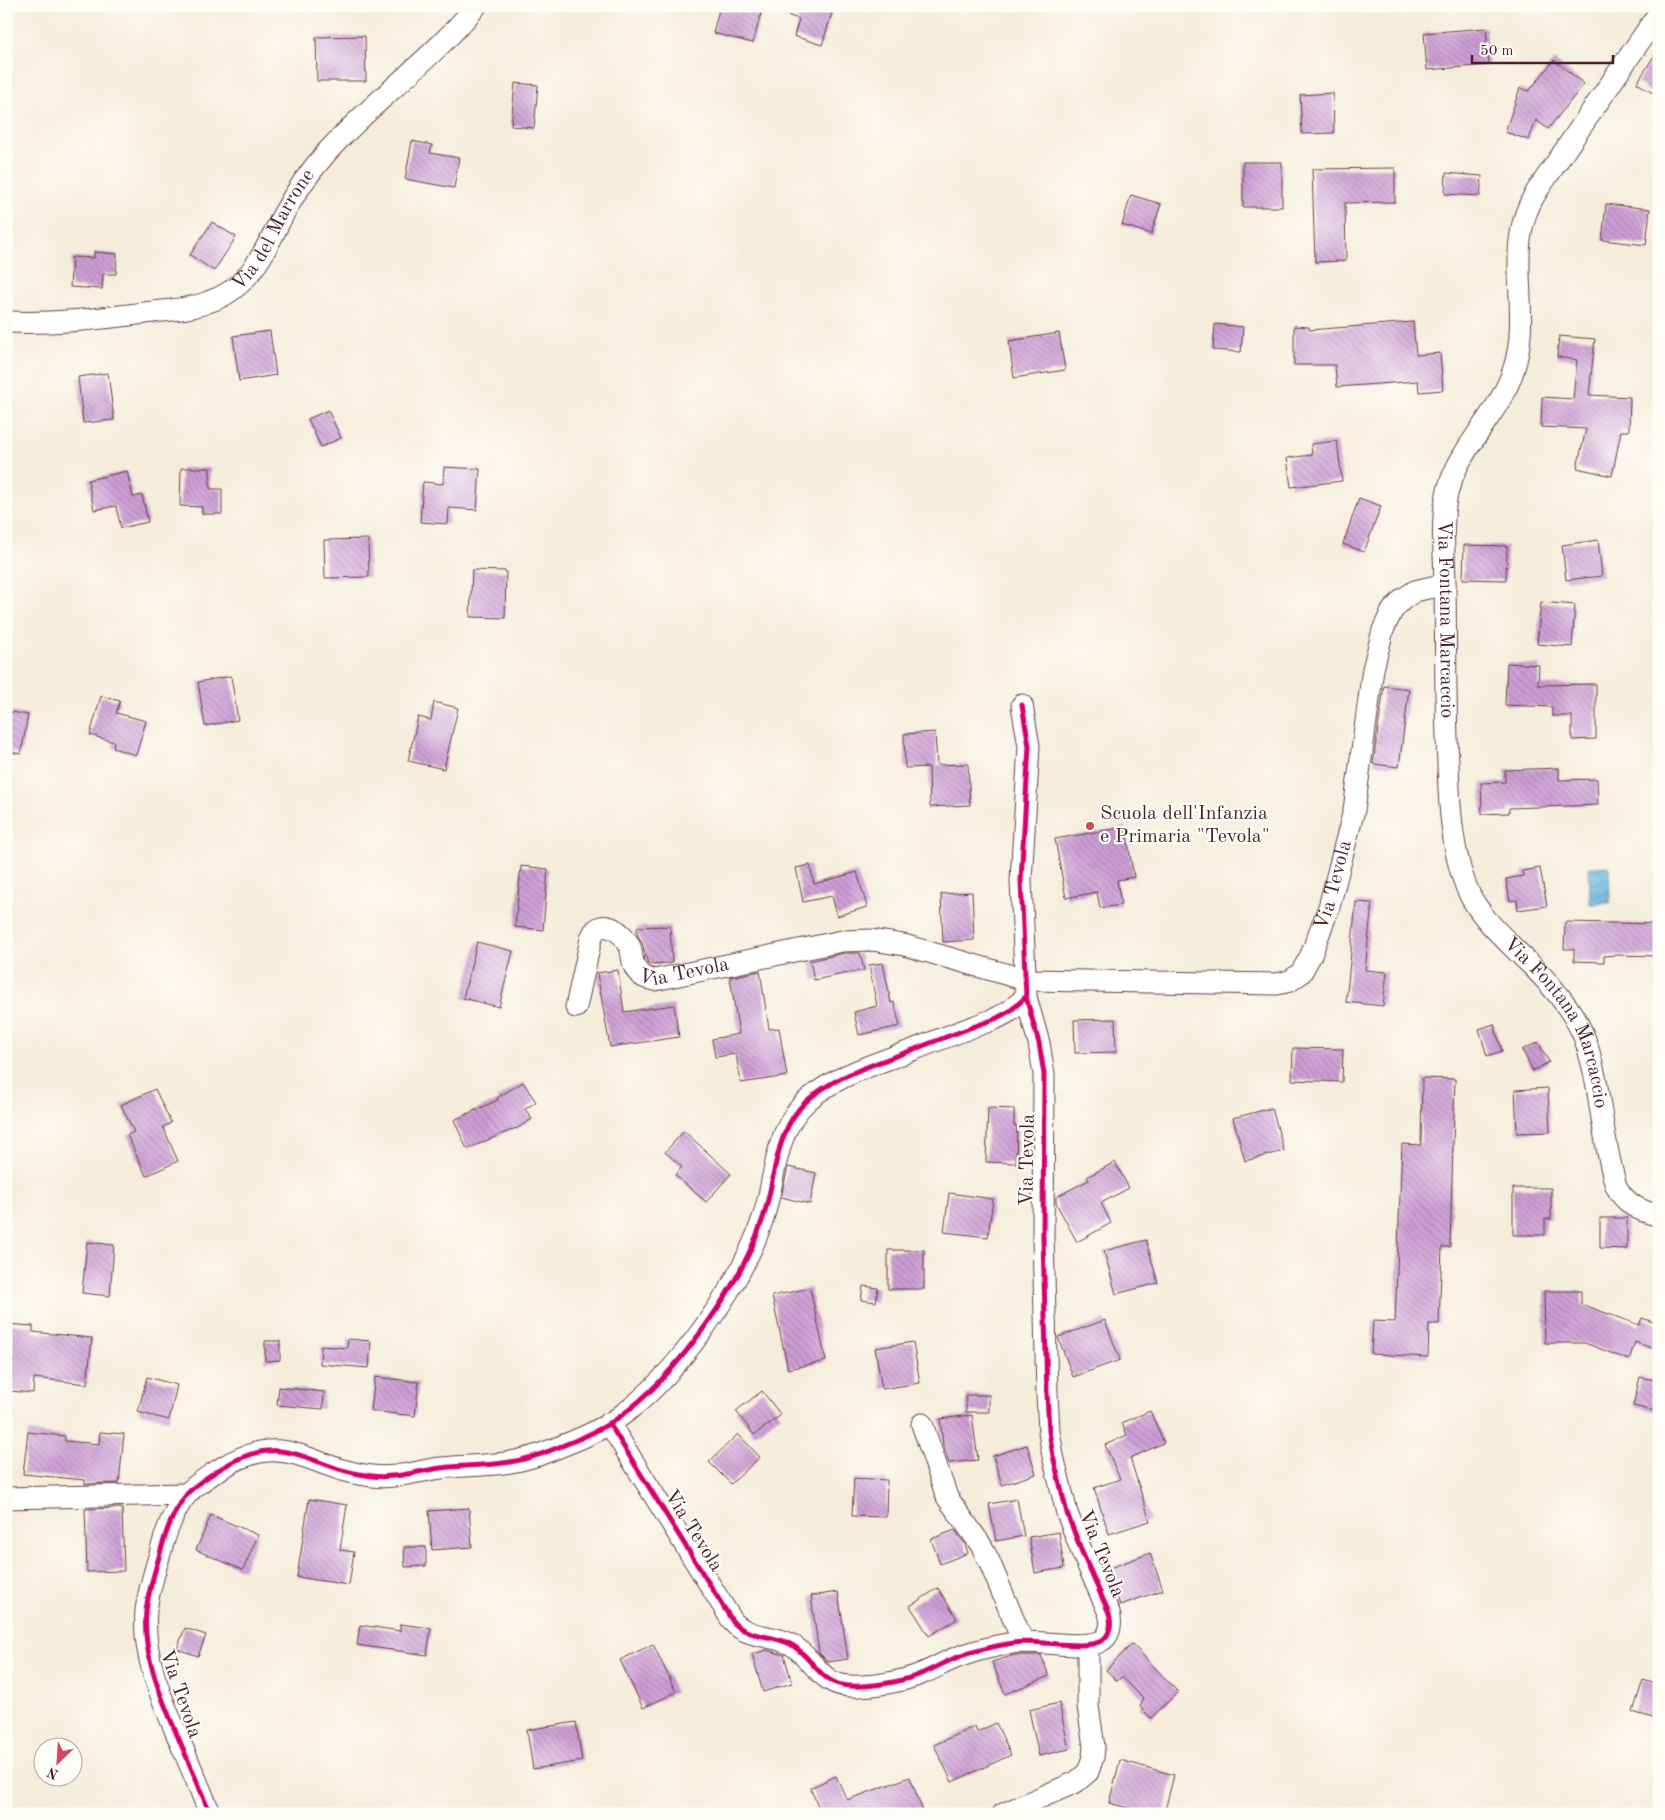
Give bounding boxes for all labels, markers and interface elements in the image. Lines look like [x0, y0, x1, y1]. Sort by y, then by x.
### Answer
scale bar [1472, 32, 1614, 64]
text: 50 m [1480, 44, 1514, 59]
street label: Via del Marrone [228, 166, 319, 295]
street label: Via Fontana Marcaccio [1433, 520, 1456, 719]
place label: Scuola dell'Infanzia e Primaria "Tevola" [1100, 804, 1270, 847]
marker: Scuola dell'Infanzia e Primaria "Tevola" [1084, 820, 1096, 832]
street label: Via Tevola [1311, 838, 1356, 933]
street label: Via Fontana Marcaccio [1499, 934, 1610, 1110]
street label: Via Tevola [635, 955, 731, 990]
street label: Via Tevola [1017, 1114, 1039, 1206]
street label: Via Tevola [660, 1487, 726, 1576]
street label: Via Tevola [1074, 1507, 1128, 1601]
street label: Via Tevola [156, 1647, 205, 1741]
north arrow [32, 1738, 82, 1788]
text: N [45, 1764, 61, 1781]

